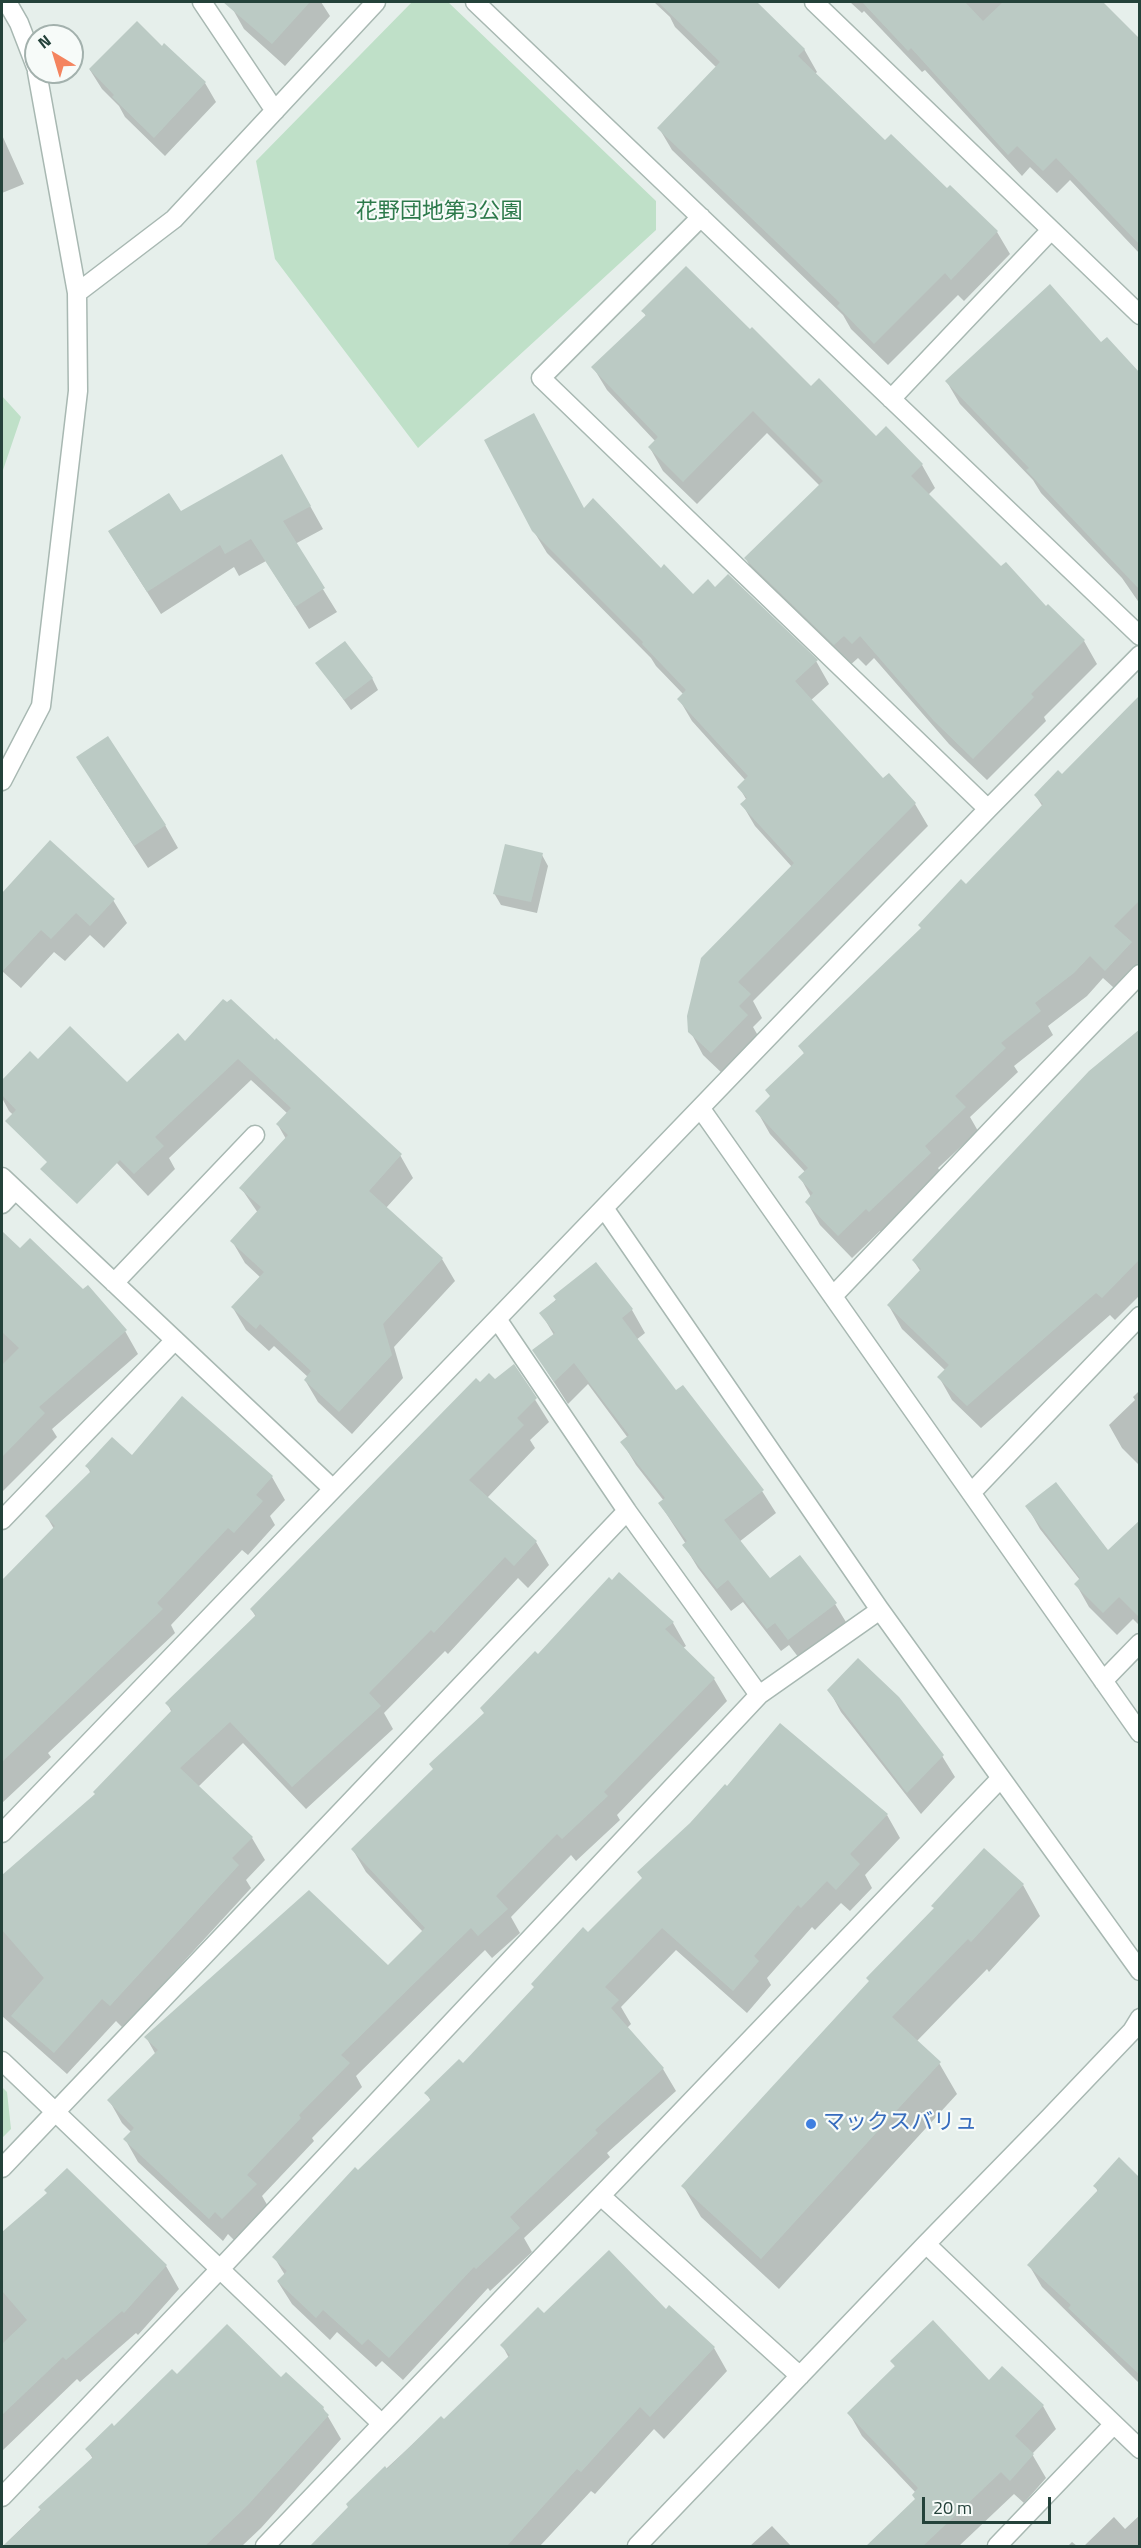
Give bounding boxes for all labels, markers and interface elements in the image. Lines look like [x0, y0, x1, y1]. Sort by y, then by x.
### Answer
north arrow [24, 24, 84, 84]
text: N [32, 29, 56, 54]
park label: 花野団地第3公園 [356, 200, 522, 226]
place label: マックスバリュ [823, 2111, 977, 2137]
marker: マックスバリュ [804, 2117, 818, 2131]
scale bar [925, 2485, 1054, 2523]
text: 20 m [933, 2494, 972, 2521]

